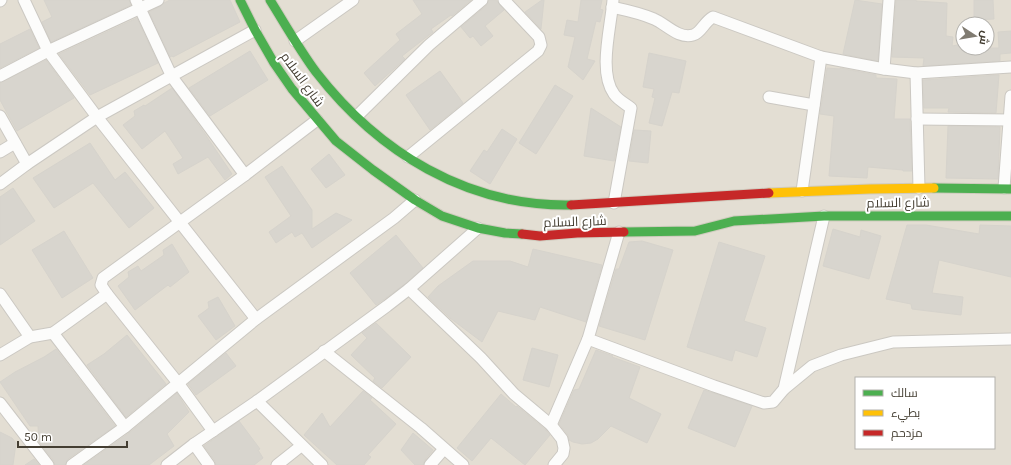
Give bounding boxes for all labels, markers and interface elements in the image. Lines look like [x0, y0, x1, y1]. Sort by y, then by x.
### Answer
north arrow [955, 16, 995, 56]
text: ش [976, 30, 992, 46]
street label: شارع السلام [276, 49, 327, 111]
street label: شارع السلام [866, 194, 930, 213]
street label: شارع السلام [543, 213, 607, 232]
legend [855, 377, 995, 449]
text: سالك [891, 386, 918, 400]
text: بطيء [891, 406, 920, 423]
scale bar [18, 423, 127, 449]
text: مزدحم [891, 426, 923, 441]
text: 50 m [24, 430, 52, 444]

